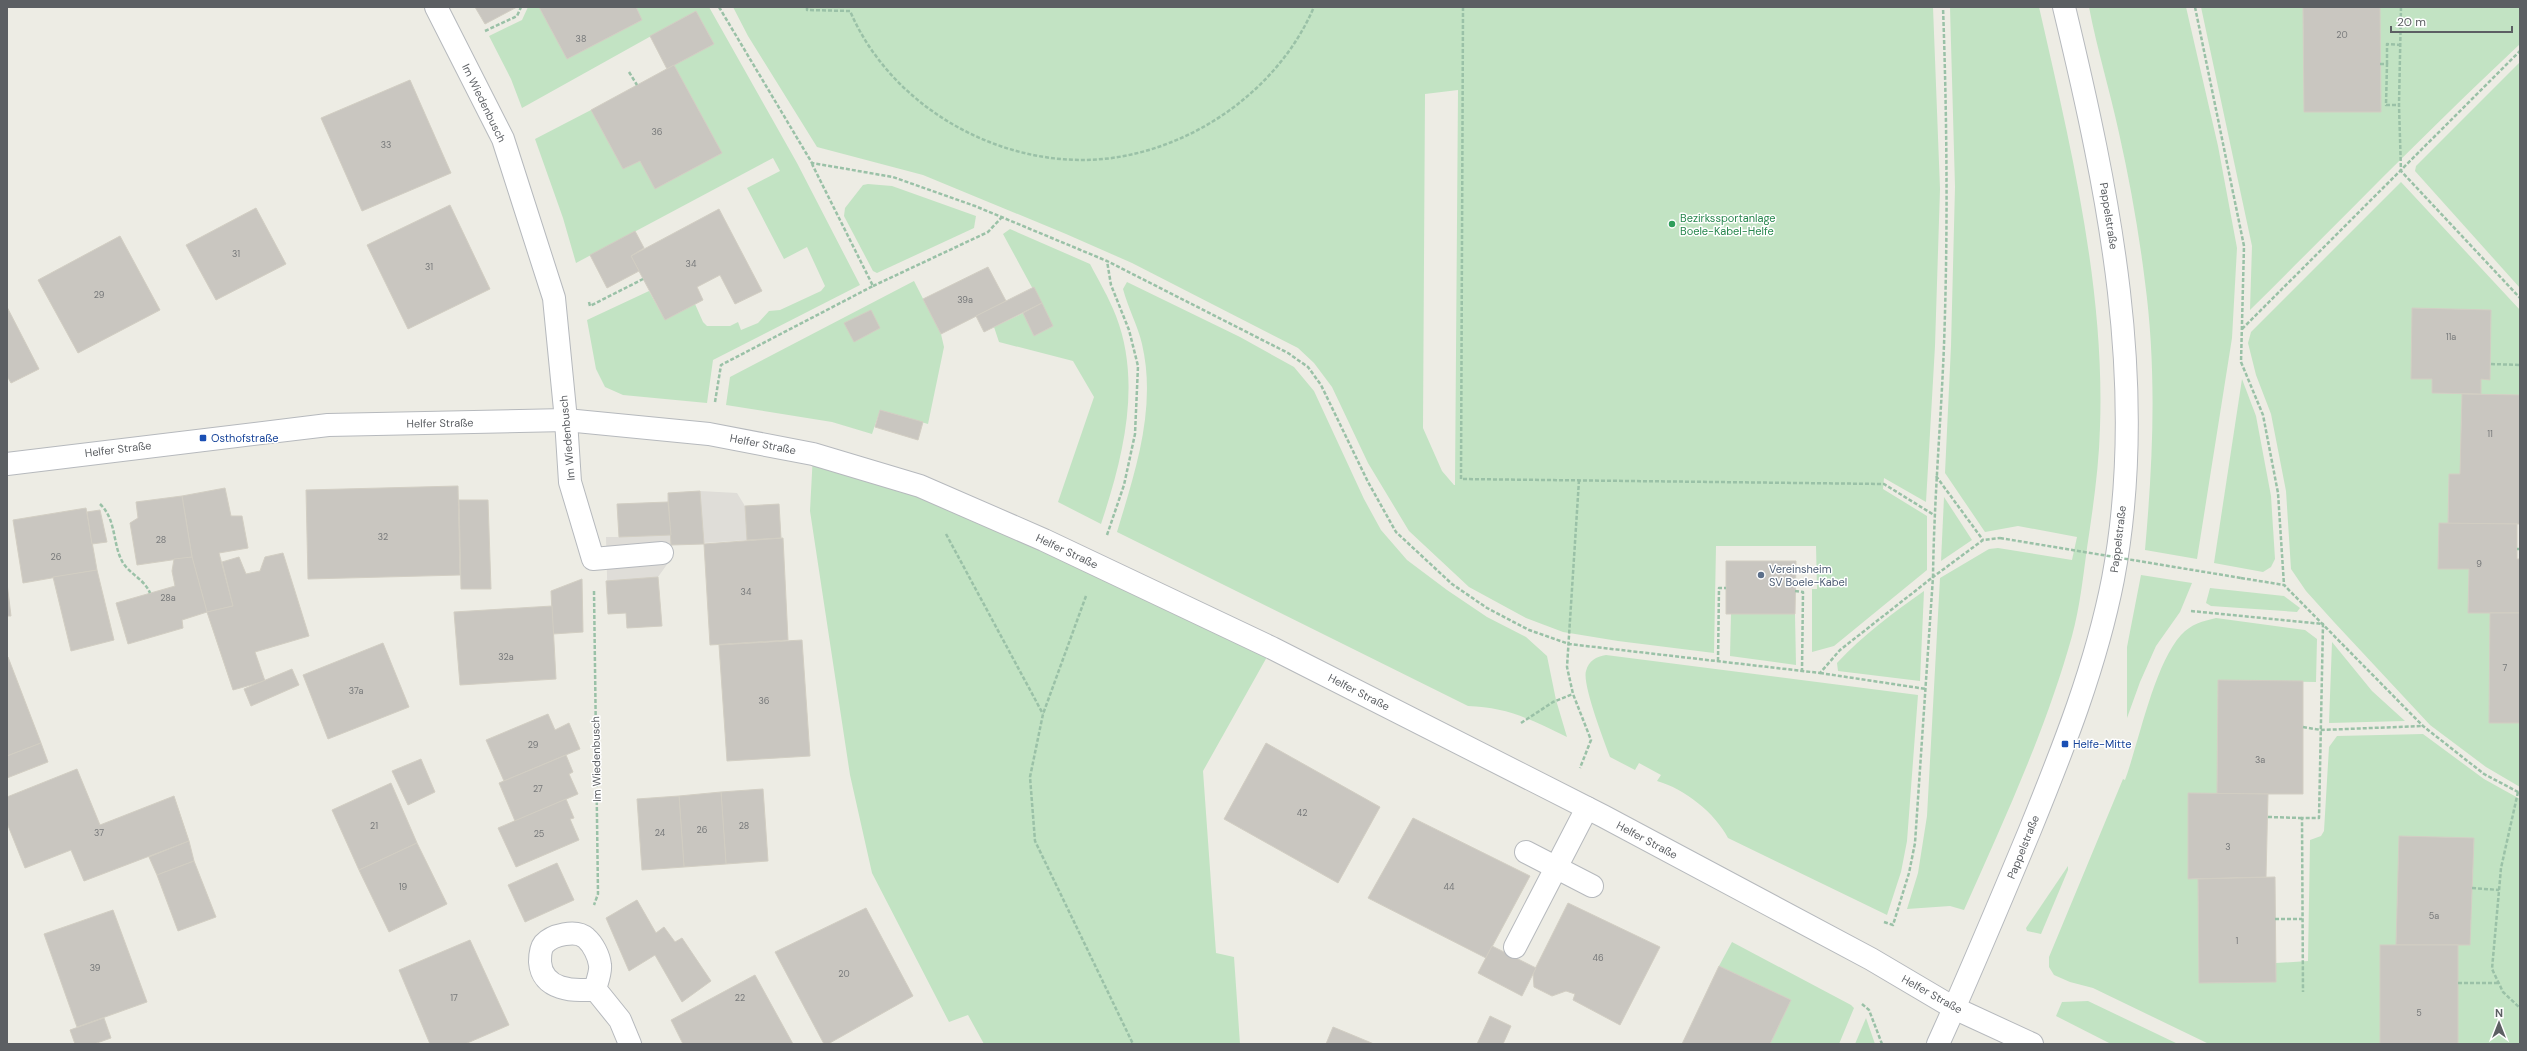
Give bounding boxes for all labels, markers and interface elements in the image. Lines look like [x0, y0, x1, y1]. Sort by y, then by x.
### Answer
scale bar [2391, 8, 2512, 34]
text: 20 m [2397, 14, 2426, 30]
house number: 20 [2336, 29, 2348, 41]
house number: 38 [576, 33, 586, 45]
street label: Im Wiedenbusch [459, 61, 509, 145]
house number: 36 [652, 126, 663, 138]
house number: 33 [381, 139, 391, 151]
street label: Pappelstraße [2097, 182, 2121, 250]
place label: Bezirkssportanlage Boele-Kabel-Helfe [1680, 211, 1776, 238]
marker: Bezirkssportanlage Boele-Kabel-Helfe [1667, 219, 1677, 229]
house number: 31 [232, 248, 240, 260]
house number: 34 [686, 258, 697, 270]
house number: 31 [425, 261, 433, 273]
house number: 29 [94, 289, 105, 301]
house number: 39a [957, 294, 973, 306]
house number: 11a [2446, 331, 2456, 343]
street label: Im Wiedenbusch [556, 395, 578, 481]
street label: Helfer Straße [406, 415, 474, 431]
house number: 11 [2487, 428, 2493, 440]
place label: Osthofstraße [211, 431, 279, 445]
street label: Helfer Straße [729, 431, 797, 457]
marker: Osthofstraße [198, 433, 208, 443]
street label: Helfer Straße [84, 438, 152, 460]
street label: Pappelstraße [2107, 505, 2129, 573]
street label: Helfer Straße [1034, 530, 1100, 572]
house number: 32 [378, 531, 388, 543]
house number: 28 [156, 534, 166, 546]
house number: 26 [51, 551, 62, 563]
house number: 9 [2476, 558, 2482, 570]
place label: Vereinsheim SV Boele-Kabel [1769, 562, 1847, 589]
marker: Vereinsheim SV Boele-Kabel [1756, 570, 1766, 580]
house number: 34 [741, 586, 752, 598]
house number: 28a [160, 592, 176, 604]
house number: 32a [498, 651, 514, 663]
house number: 7 [2503, 662, 2508, 674]
street label: Helfer Straße [1326, 671, 1392, 713]
house number: 37a [349, 685, 363, 697]
house number: 36 [759, 695, 770, 707]
street label: Im Wiedenbusch [588, 716, 604, 802]
place label: Helfe-Mitte [2073, 737, 2132, 751]
house number: 29 [528, 739, 539, 751]
marker: Helfe-Mitte [2060, 739, 2070, 749]
house number: 3a [2255, 754, 2265, 766]
house number: 27 [533, 783, 543, 795]
house number: 42 [1297, 807, 1307, 819]
street label: Pappelstraße [2004, 813, 2042, 881]
street label: Helfer Straße [1614, 818, 1680, 862]
house number: 21 [370, 820, 378, 832]
house number: 28 [739, 820, 749, 832]
house number: 26 [697, 824, 708, 836]
house number: 37 [94, 827, 104, 839]
house number: 24 [655, 827, 666, 839]
house number: 25 [534, 828, 544, 840]
house number: 3 [2225, 841, 2231, 853]
house number: 19 [399, 881, 408, 893]
house number: 44 [1444, 881, 1455, 893]
house number: 5a [2429, 910, 2439, 922]
house number: 1 [2236, 935, 2239, 947]
house number: 46 [1592, 952, 1604, 964]
house number: 39 [90, 962, 101, 974]
house number: 20 [838, 968, 850, 980]
street label: Helfer Straße [1899, 972, 1965, 1016]
house number: 17 [450, 992, 458, 1004]
house number: 22 [735, 992, 745, 1004]
north arrow [2479, 1003, 2519, 1043]
text: N [2495, 1006, 2503, 1020]
house number: 5 [2416, 1007, 2422, 1019]

